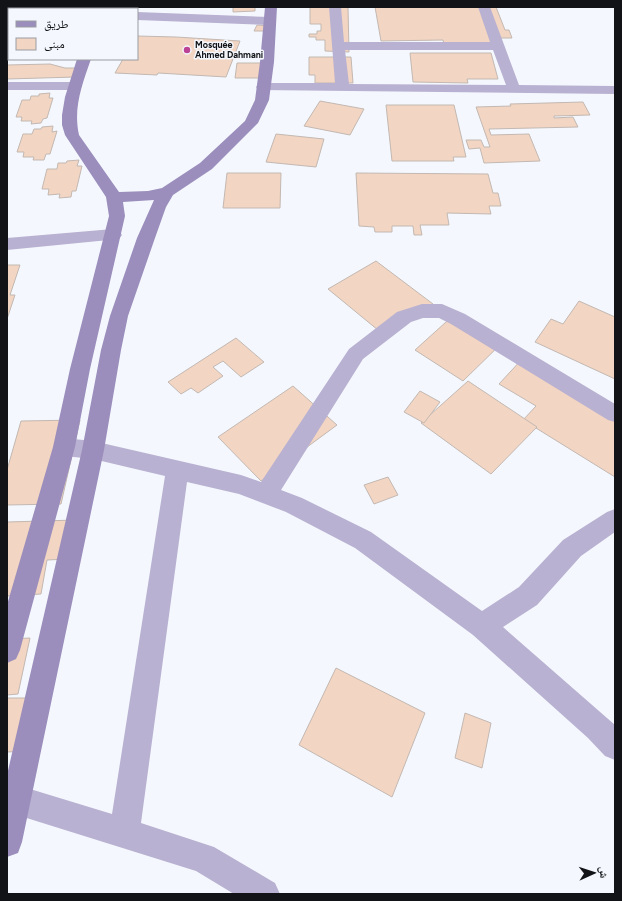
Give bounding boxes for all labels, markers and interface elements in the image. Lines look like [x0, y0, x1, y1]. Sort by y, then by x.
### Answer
legend [8, 8, 138, 60]
text: طريق [44, 17, 69, 31]
text: مبنى [44, 37, 65, 51]
place label: Mosquée Ahmed Dahmani [195, 39, 263, 60]
marker: Mosquée Ahmed Dahmani [182, 45, 192, 55]
north arrow [574, 853, 614, 893]
text: ش [596, 866, 610, 879]

